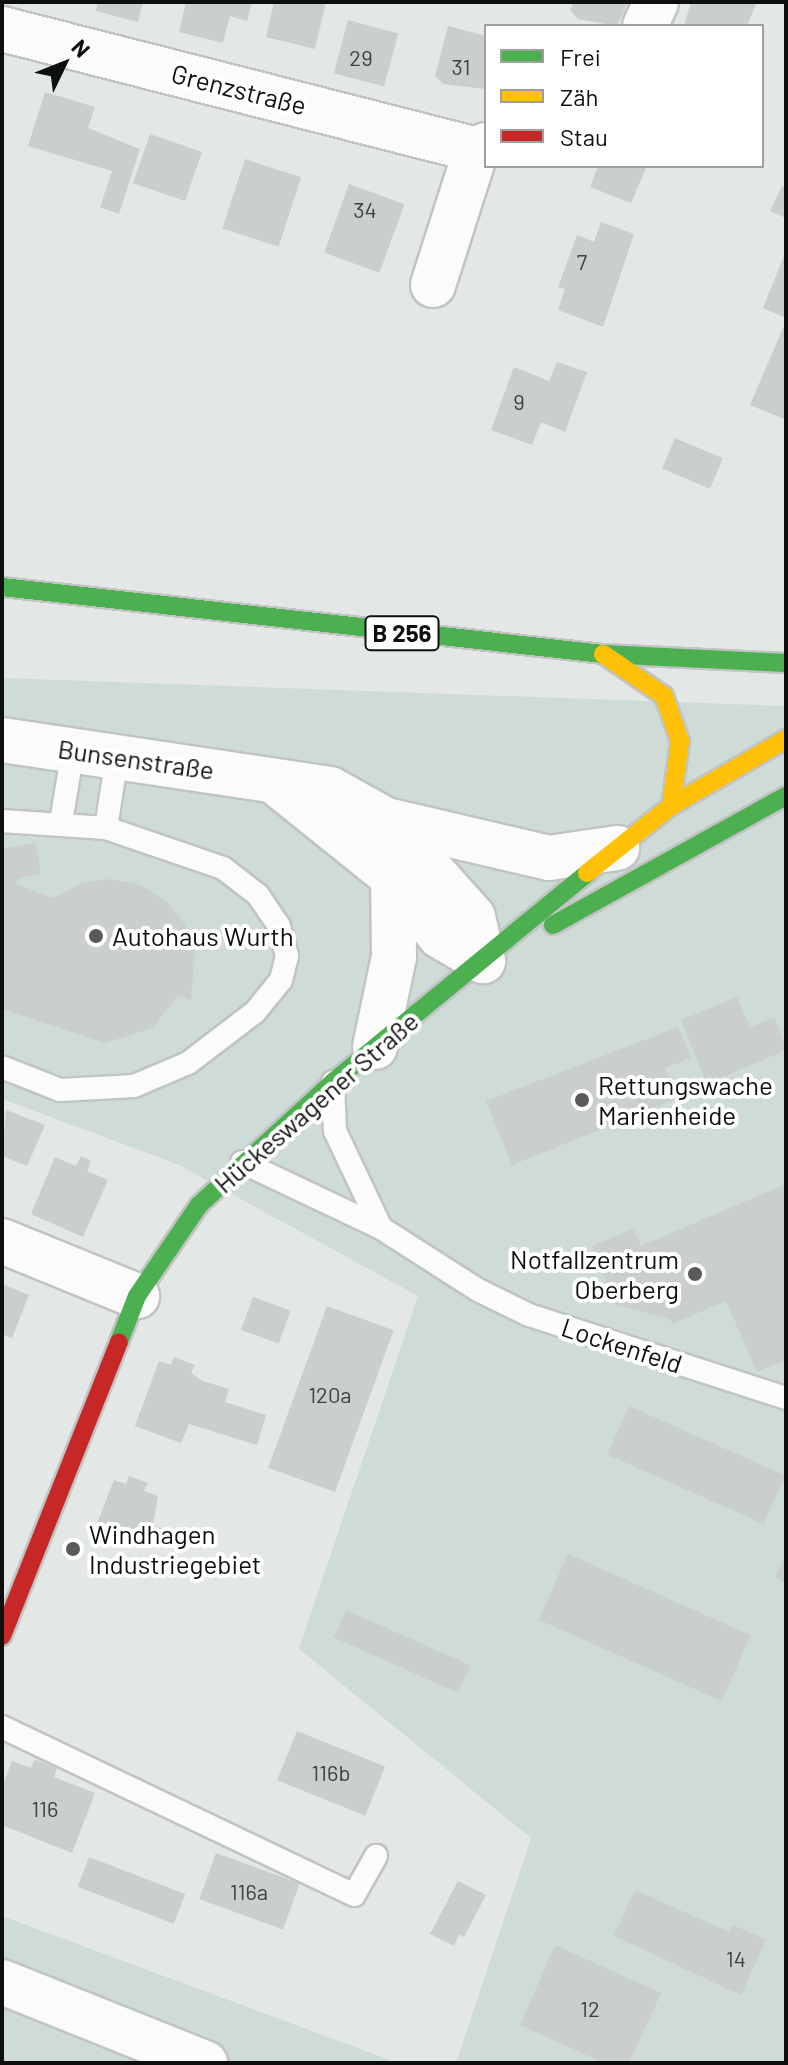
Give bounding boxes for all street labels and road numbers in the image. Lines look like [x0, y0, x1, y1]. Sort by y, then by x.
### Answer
street label: Grenzstraße [168, 57, 310, 121]
road number: B 256 [364, 613, 440, 653]
street label: Bunsenstraße [56, 733, 216, 785]
street label: Hückeswagener Straße [208, 1005, 424, 1199]
street label: Lockenfeld [558, 1311, 686, 1379]

